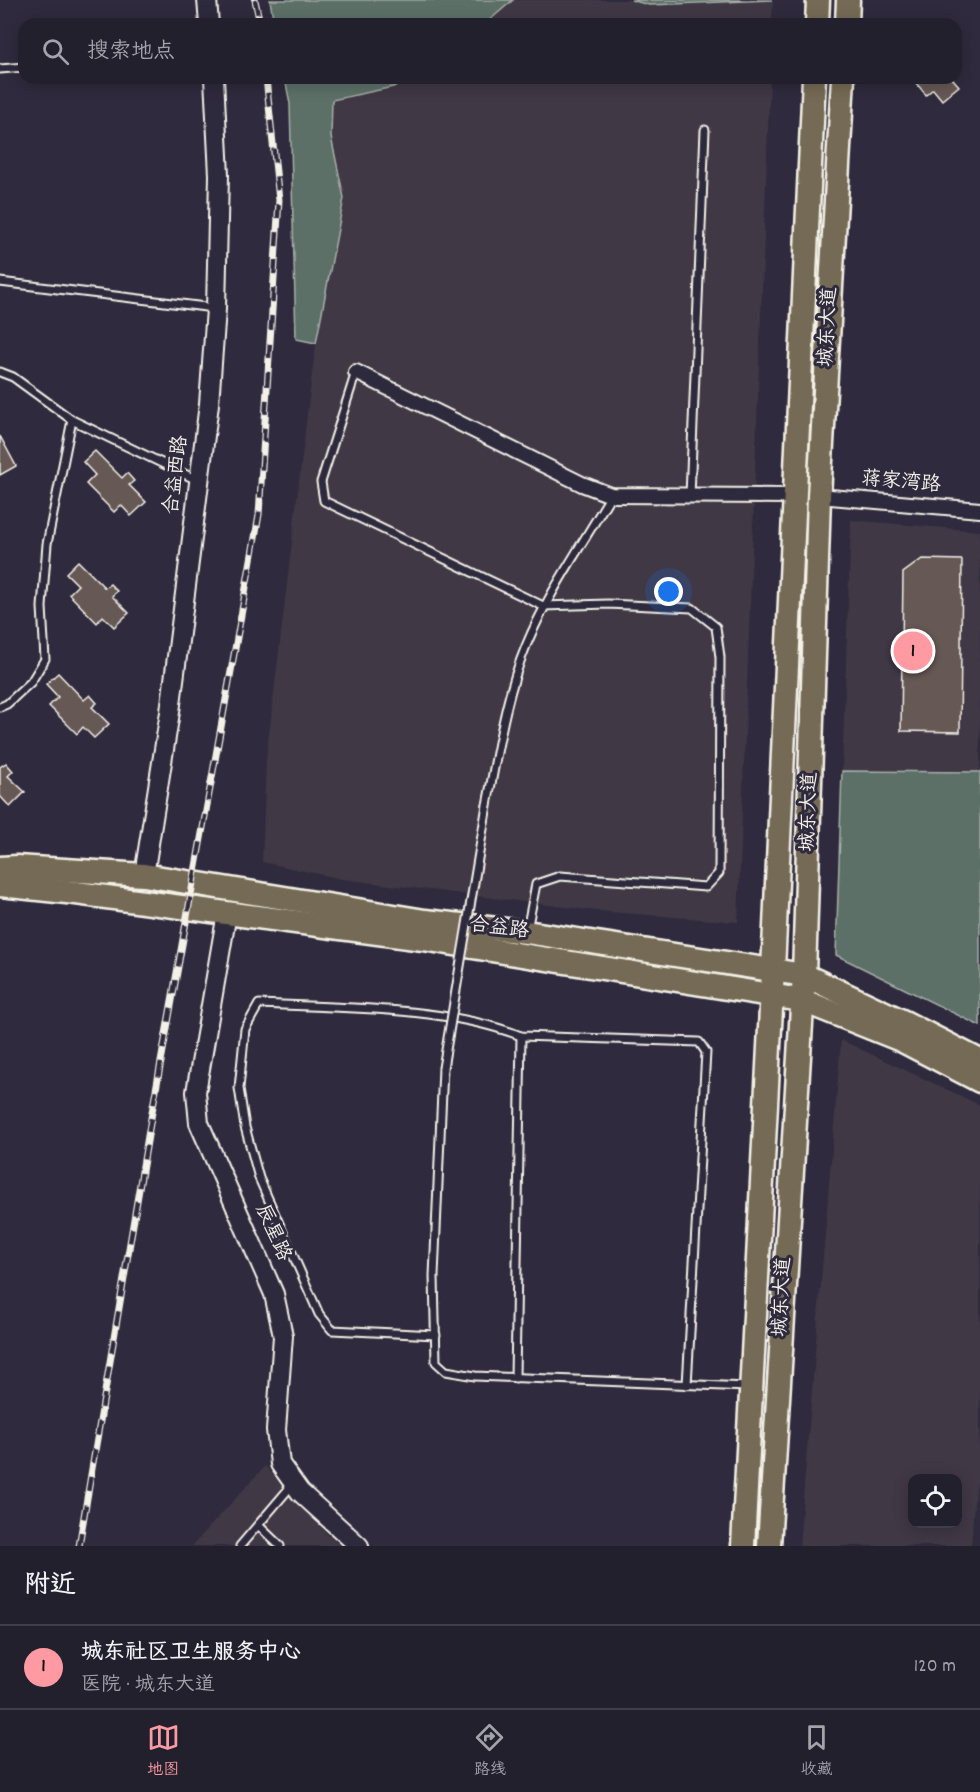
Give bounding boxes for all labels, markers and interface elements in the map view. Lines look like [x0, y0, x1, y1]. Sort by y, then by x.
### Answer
search box [18, 18, 962, 84]
icon: search [39, 35, 72, 68]
text: 搜索地点 [87, 37, 175, 68]
street label: 城东大道 [813, 286, 845, 368]
street label: 合益西路 [158, 433, 196, 516]
street label: 蒋家湾路 [860, 466, 943, 501]
your location [654, 577, 683, 606]
pin: 1 [894, 628, 932, 674]
street label: 城东大道 [795, 772, 825, 852]
street label: 合益路 [468, 911, 531, 947]
street label: 辰星路 [247, 1200, 297, 1267]
street label: 城东大道 [767, 1256, 799, 1338]
map controls [908, 1474, 962, 1528]
button: locate [908, 1474, 962, 1528]
text: 附近 [24, 1568, 76, 1605]
text: 城东社区卫生服务中心 [81, 1638, 301, 1669]
text: 1 [41, 1653, 46, 1681]
text: 120 m [914, 1653, 956, 1681]
text: 医院 · 城东大道 [81, 1672, 215, 1700]
tab: 地图 [147, 1721, 180, 1782]
tab: 路线 [473, 1721, 506, 1782]
tab: 收藏 [800, 1721, 833, 1782]

